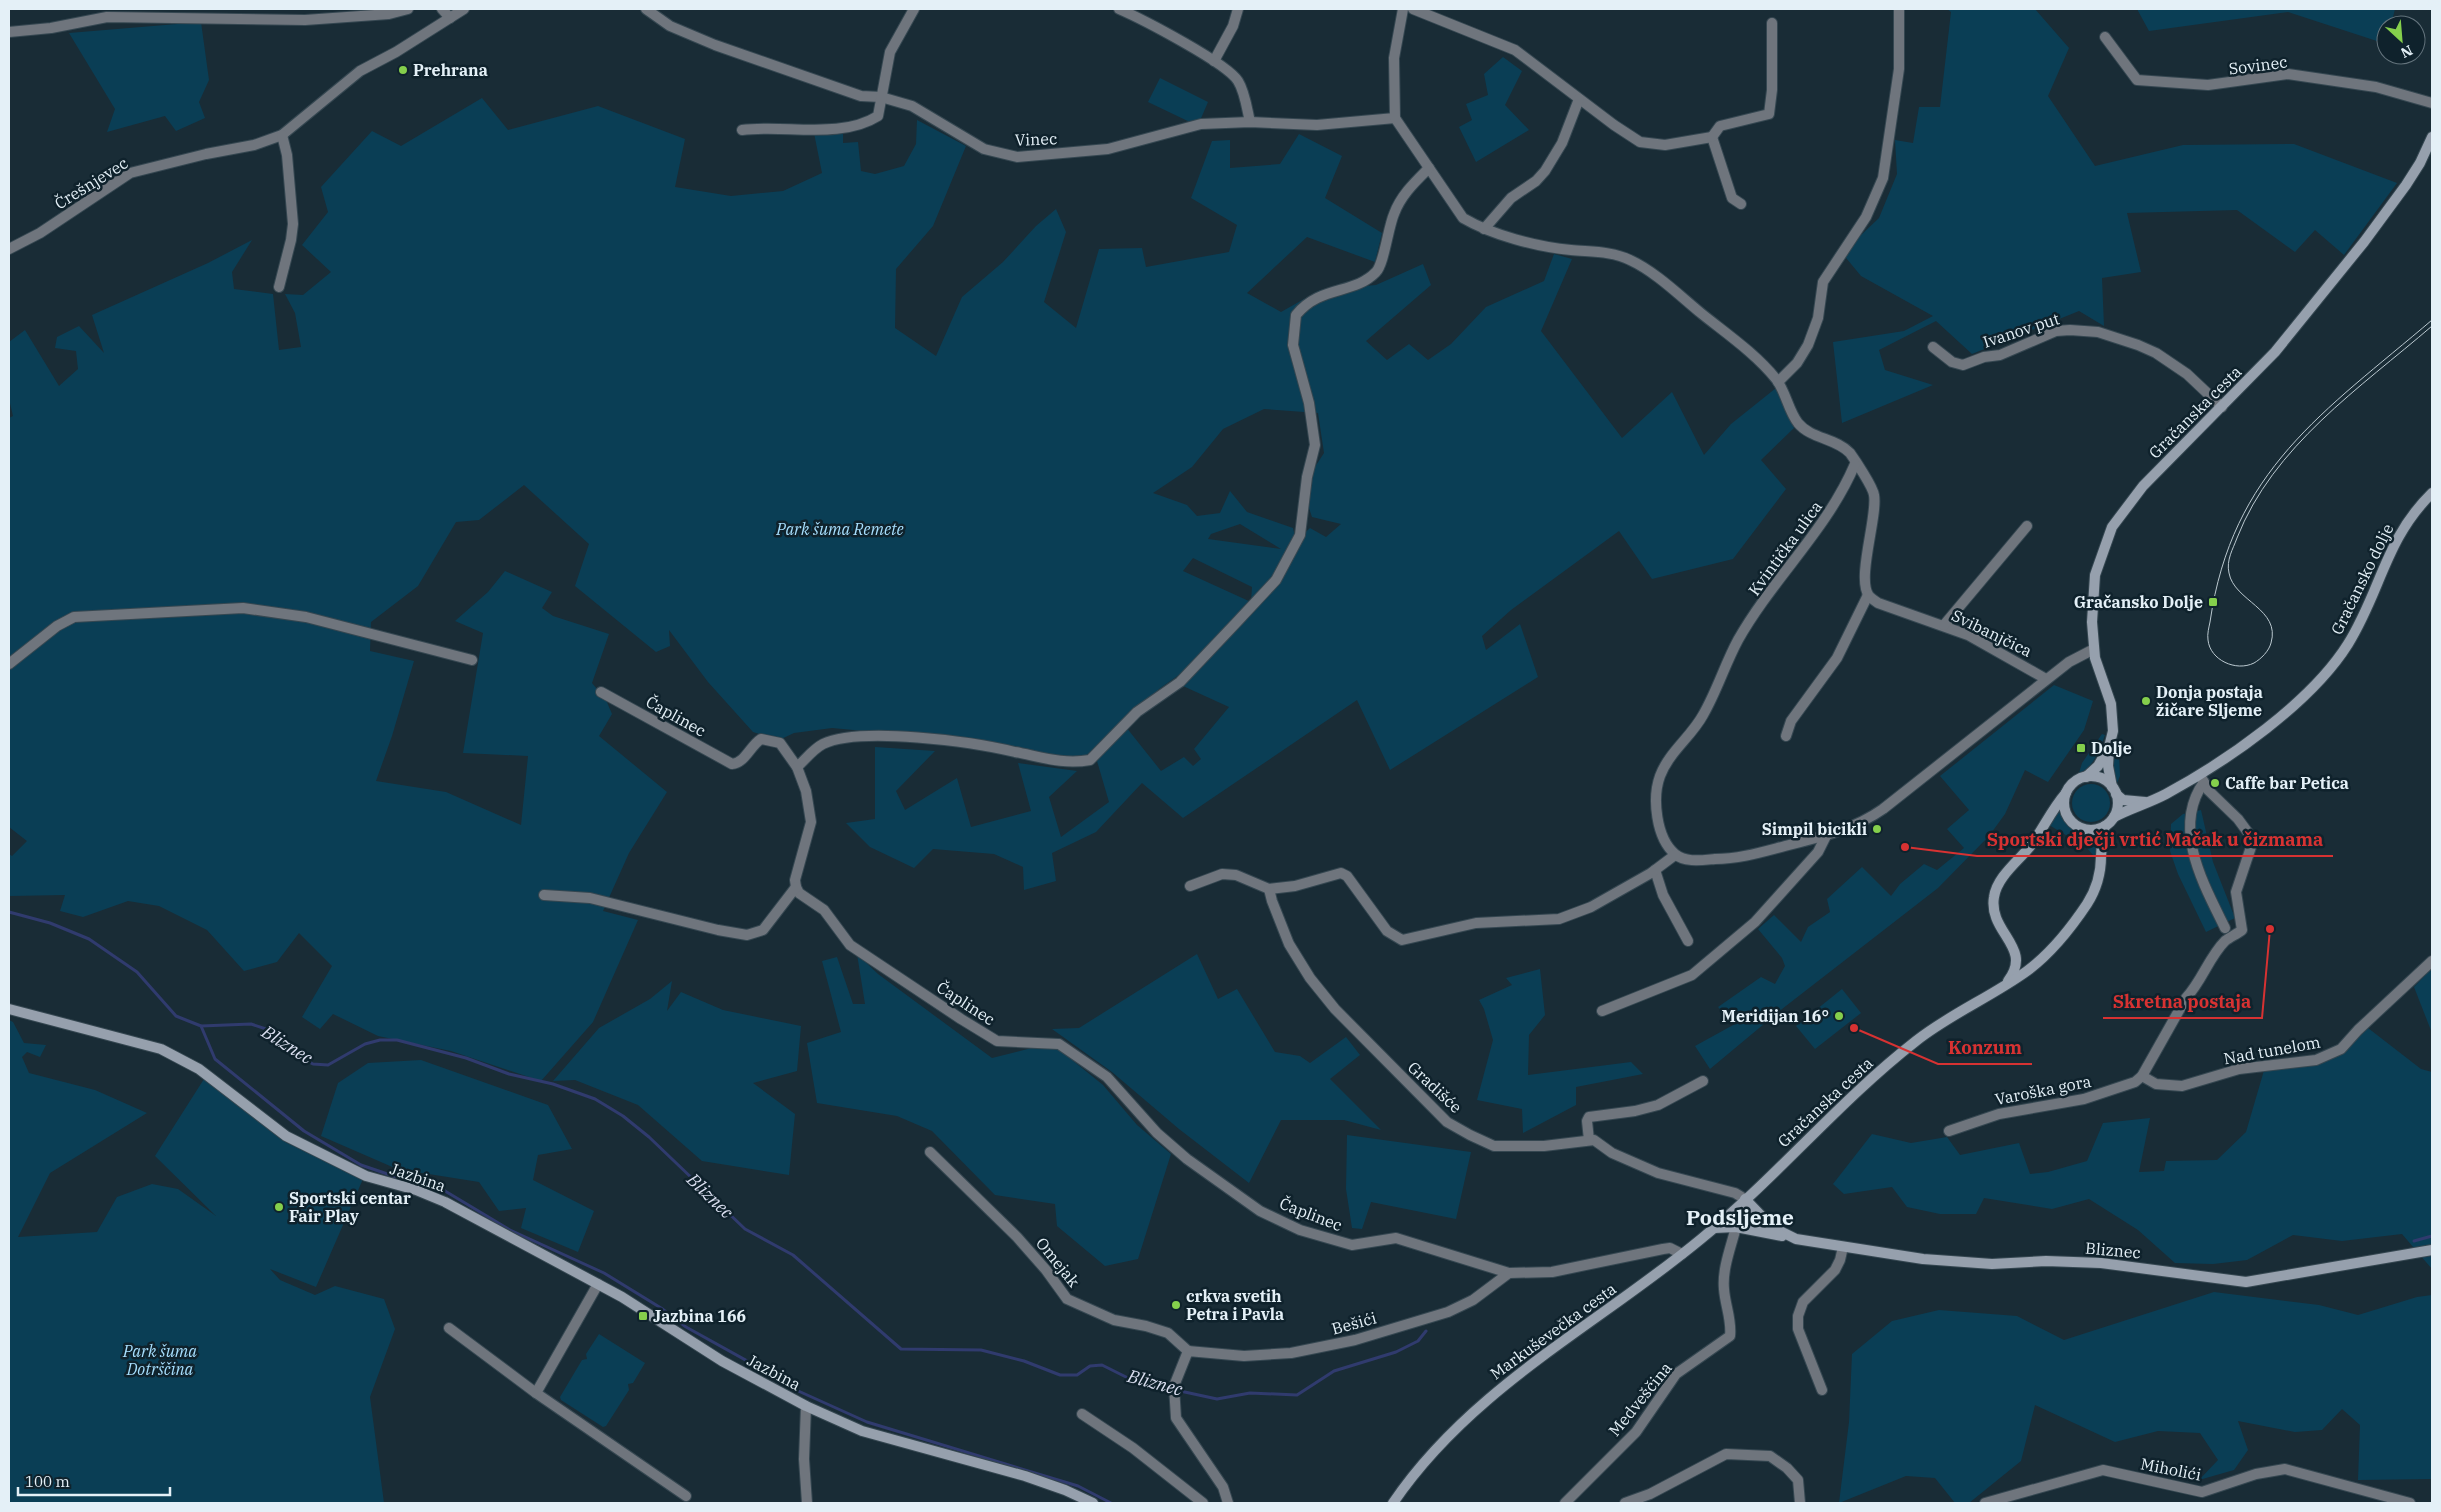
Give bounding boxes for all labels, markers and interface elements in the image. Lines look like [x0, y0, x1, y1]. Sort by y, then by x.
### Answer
north arrow [2376, 15, 2426, 65]
text: N [2398, 41, 2416, 62]
street label: Sovinec [2228, 51, 2288, 79]
place label: Prehrana [413, 60, 488, 80]
marker: Prehrana [397, 64, 409, 76]
street label: Vinec [1014, 128, 1058, 150]
street label: Črešnjevec [50, 152, 131, 213]
street label: Ivanov put [1980, 308, 2062, 352]
street label: Gračanska cesta [2144, 361, 2246, 463]
street label: Kvintička ulica [1744, 497, 1826, 599]
park label: Park šuma Remete [775, 519, 904, 539]
street label: Gračansko dolje [2326, 520, 2398, 638]
place label: Gračansko Dolje [2074, 592, 2203, 612]
marker: Gračansko Dolje [2207, 596, 2219, 608]
street label: Svibanjčica [1949, 605, 2036, 661]
place label: Donja postaja žičare Sljeme [2156, 682, 2263, 720]
street label: Čaplinec [642, 690, 710, 741]
marker: Donja postaja žičare Sljeme [2140, 695, 2152, 707]
place label: Dolje [2091, 738, 2132, 758]
marker: Dolje [2075, 742, 2087, 754]
place label: Caffe bar Petica [2225, 773, 2349, 793]
marker: Caffe bar Petica [2209, 777, 2221, 789]
place label: Simpil bicikli [1762, 819, 1867, 839]
marker: Simpil bicikli [1871, 823, 1883, 835]
callout: Sportski dječji vrtić Mačak u čizmama [1977, 823, 2333, 856]
text: Sportski dječji vrtić Mačak u čizmama [1987, 828, 2323, 851]
street label: Čaplinec [933, 976, 1000, 1029]
callout: Skretna postaja [2103, 985, 2262, 1018]
text: Skretna postaja [2113, 990, 2251, 1013]
place label: Meridijan 16° [1722, 1006, 1829, 1026]
marker: Meridijan 16° [1833, 1010, 1845, 1022]
water label: Bliznec [257, 1020, 317, 1069]
callout: Konzum [1938, 1031, 2032, 1064]
street label: Nad tunelom [2222, 1032, 2322, 1068]
text: Konzum [1948, 1036, 2022, 1059]
street label: Gračanska cesta [1773, 1053, 1877, 1151]
street label: Gradišće [1404, 1057, 1466, 1117]
street label: Varoška gora [1993, 1071, 2093, 1109]
street label: Jazbina [387, 1158, 449, 1196]
water label: Bliznec [682, 1167, 739, 1223]
place label: Sportski centar Fair Play [289, 1188, 411, 1226]
street label: Čaplinec [1277, 1192, 1346, 1235]
marker: Sportski centar Fair Play [273, 1201, 285, 1213]
district label: Podsljeme [1686, 1203, 1794, 1231]
street label: Omejak [1032, 1233, 1084, 1291]
street label: Bliznec [2084, 1238, 2142, 1262]
street label: Markuševečka cesta [1486, 1278, 1620, 1383]
place label: crkva svetih Petra i Pavla [1186, 1286, 1284, 1324]
marker: crkva svetih Petra i Pavla [1170, 1299, 1182, 1311]
place label: Jazbina 166 [653, 1306, 746, 1326]
street label: Bešići [1329, 1307, 1379, 1339]
marker: Jazbina 166 [637, 1310, 649, 1322]
park label: Park šuma Dotrščina [122, 1341, 197, 1379]
street label: Jazbina [744, 1350, 804, 1394]
street label: Medveščina [1604, 1358, 1676, 1440]
water label: Bliznec [1124, 1364, 1185, 1401]
street label: Miholići [2139, 1453, 2203, 1485]
scale bar [18, 1464, 170, 1496]
text: 100 m [25, 1472, 70, 1491]

